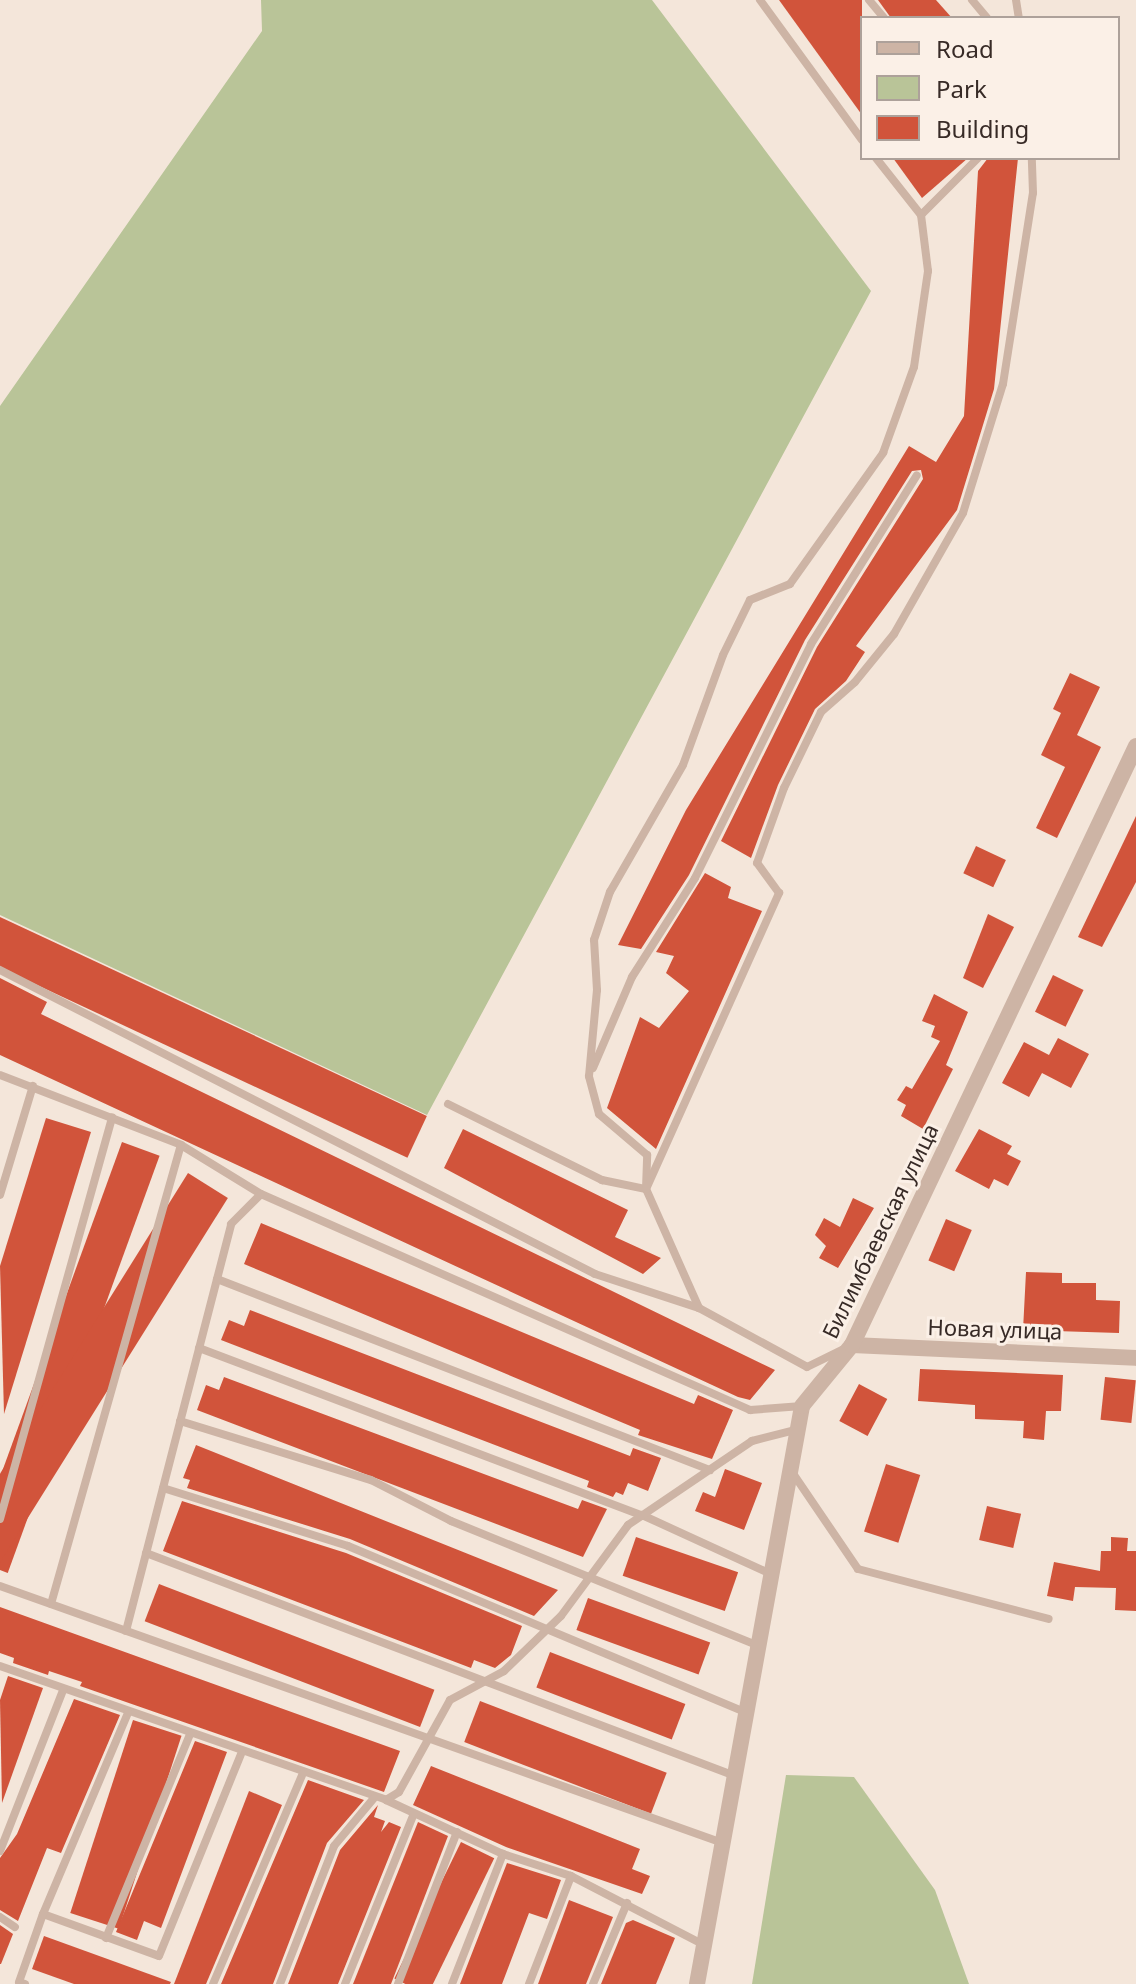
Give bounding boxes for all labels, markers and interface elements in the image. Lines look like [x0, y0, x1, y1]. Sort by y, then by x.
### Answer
legend [860, 16, 1120, 160]
text: Road [936, 32, 994, 65]
text: Park [936, 72, 987, 105]
text: Building [936, 112, 1029, 145]
street label: Билимбаевская улица [816, 1119, 944, 1343]
street label: Новая улица [927, 1313, 1063, 1345]

